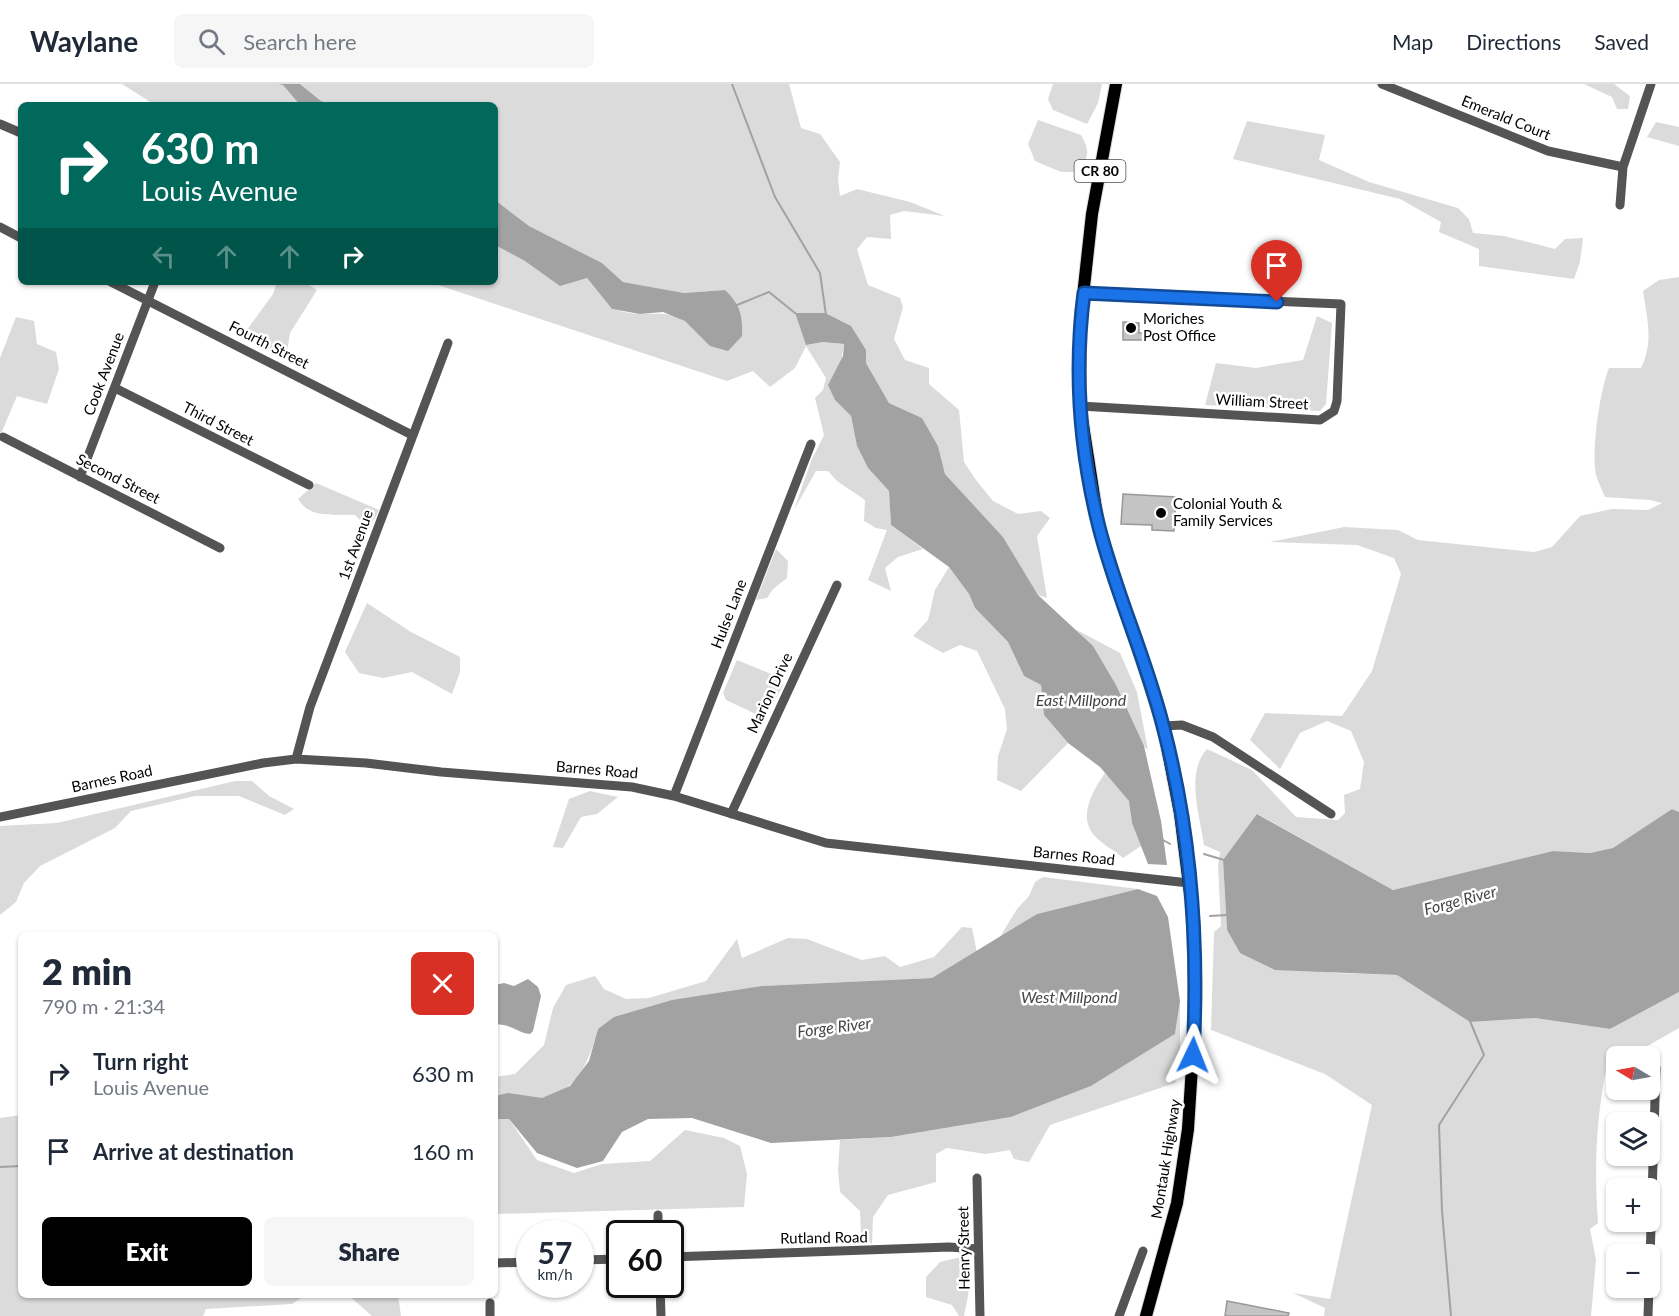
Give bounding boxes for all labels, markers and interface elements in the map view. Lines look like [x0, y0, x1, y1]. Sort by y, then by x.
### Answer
search box [174, 14, 594, 68]
text: Waylane [30, 24, 138, 58]
icon: search [195, 25, 228, 58]
text: Search here [243, 28, 357, 55]
text: Map [1392, 29, 1433, 54]
text: Directions [1466, 29, 1561, 54]
text: Saved [1594, 29, 1649, 54]
street label: Emerald Court [1459, 91, 1554, 143]
text: 630 m [141, 123, 259, 173]
icon: right [42, 126, 120, 204]
road number: CR 80 [1074, 160, 1126, 182]
text: Louis Avenue [141, 174, 298, 207]
icon: left [147, 240, 180, 273]
icon: ahead [210, 240, 243, 273]
icon: ahead [273, 240, 306, 273]
icon: right [336, 240, 369, 273]
pin [1251, 240, 1302, 302]
icon: arrive [1260, 249, 1293, 282]
place label: Moriches Post Office [1143, 309, 1216, 344]
street label: Fourth Street [226, 316, 313, 372]
marker: Moriches Post Office [1124, 321, 1138, 335]
street label: Cook Avenue [79, 330, 127, 418]
street label: William Street [1215, 390, 1310, 412]
street label: Third Street [180, 397, 258, 449]
street label: Second Street [74, 449, 164, 507]
place label: Colonial Youth & Family Services [1173, 494, 1283, 529]
marker: Colonial Youth & Family Services [1154, 506, 1168, 520]
street label: 1st Avenue [334, 507, 376, 582]
street label: Hulse Lane [707, 576, 750, 651]
street label: Marion Drive [743, 649, 796, 736]
water label: East Millpond [1036, 690, 1127, 709]
street label: Barnes Road [555, 756, 639, 782]
street label: Barnes Road [70, 761, 154, 795]
street label: Barnes Road [1032, 842, 1116, 868]
water label: Forge River [1422, 881, 1499, 918]
text: 2 min [42, 949, 132, 993]
button: close [411, 952, 474, 1015]
water label: West Millpond [1021, 987, 1118, 1006]
text: 790 m · 21:34 [42, 994, 165, 1018]
water label: Forge River [796, 1013, 872, 1040]
position arrow [1161, 1023, 1225, 1087]
north arrow [1606, 1046, 1660, 1100]
map controls [1606, 1046, 1660, 1298]
text: Turn right [93, 1048, 188, 1075]
icon: right [42, 1057, 75, 1090]
text: 630 m [412, 1060, 474, 1087]
text: Louis Avenue [93, 1075, 209, 1099]
street label: Montauk Highway [1147, 1097, 1183, 1220]
button: layers [1606, 1112, 1660, 1166]
icon: arrive [42, 1135, 75, 1168]
text: Arrive at destination [93, 1138, 294, 1165]
text: 160 m [412, 1138, 474, 1165]
button: + [1606, 1178, 1660, 1232]
street label: Henry Street [953, 1205, 973, 1290]
button: Exit [42, 1217, 252, 1286]
button: Share [264, 1217, 474, 1286]
speed limit sign: 60 [606, 1220, 684, 1298]
street label: Rutland Road [780, 1227, 868, 1247]
text: 57 [538, 1234, 572, 1270]
button: − [1606, 1244, 1660, 1298]
text: km/h [537, 1265, 573, 1283]

